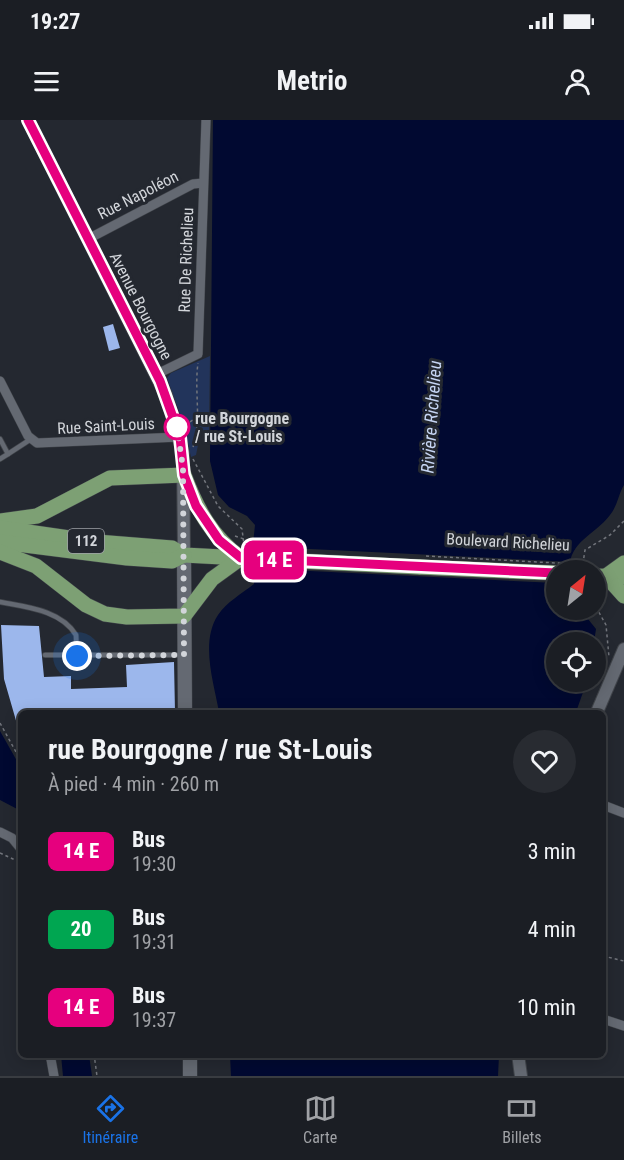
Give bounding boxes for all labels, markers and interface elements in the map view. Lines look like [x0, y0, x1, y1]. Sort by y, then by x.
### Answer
text: 19:27 [30, 9, 81, 34]
icon: menu [30, 65, 63, 98]
text: Metrio [277, 65, 347, 97]
icon: person [561, 65, 594, 98]
street label: Rue Napoléon [95, 167, 181, 223]
street label: Rue De Richelieu [175, 207, 197, 313]
street label: Avenue Bourgogne [106, 249, 176, 363]
water label: Rivière Richelieu [417, 359, 445, 474]
place label: rue Bourgogne / rue St-Louis [194, 409, 289, 446]
street label: Rue Saint-Louis [57, 414, 155, 438]
marker: rue Bourgogne / rue St-Louis [164, 414, 190, 440]
road number: 112 [68, 529, 104, 553]
street label: Boulevard Richelieu [446, 529, 570, 555]
line badge: 14 E [232, 540, 316, 580]
text: 14 E [256, 548, 292, 572]
north arrow [546, 560, 606, 620]
map controls [546, 560, 606, 692]
button: locate [546, 632, 606, 692]
your location [62, 641, 92, 671]
button: heart [513, 730, 576, 793]
text: rue Bourgogne / rue St-Louis [48, 733, 372, 766]
text: À pied · 4 min · 260 m [48, 772, 219, 796]
text: Bus [132, 827, 165, 852]
text: 14 E [63, 839, 99, 863]
text: 3 min [528, 839, 576, 864]
text: 19:30 [132, 852, 176, 876]
text: Bus [132, 905, 165, 930]
text: 20 [70, 917, 92, 941]
text: 4 min [528, 917, 576, 942]
text: 19:31 [132, 930, 176, 954]
text: Bus [132, 983, 165, 1008]
text: 14 E [63, 995, 99, 1019]
text: 10 min [517, 995, 576, 1020]
text: 19:37 [132, 1008, 176, 1032]
tab: Itinéraire [82, 1092, 138, 1147]
tab: Carte [303, 1092, 337, 1147]
tab: Billets [502, 1092, 542, 1147]

